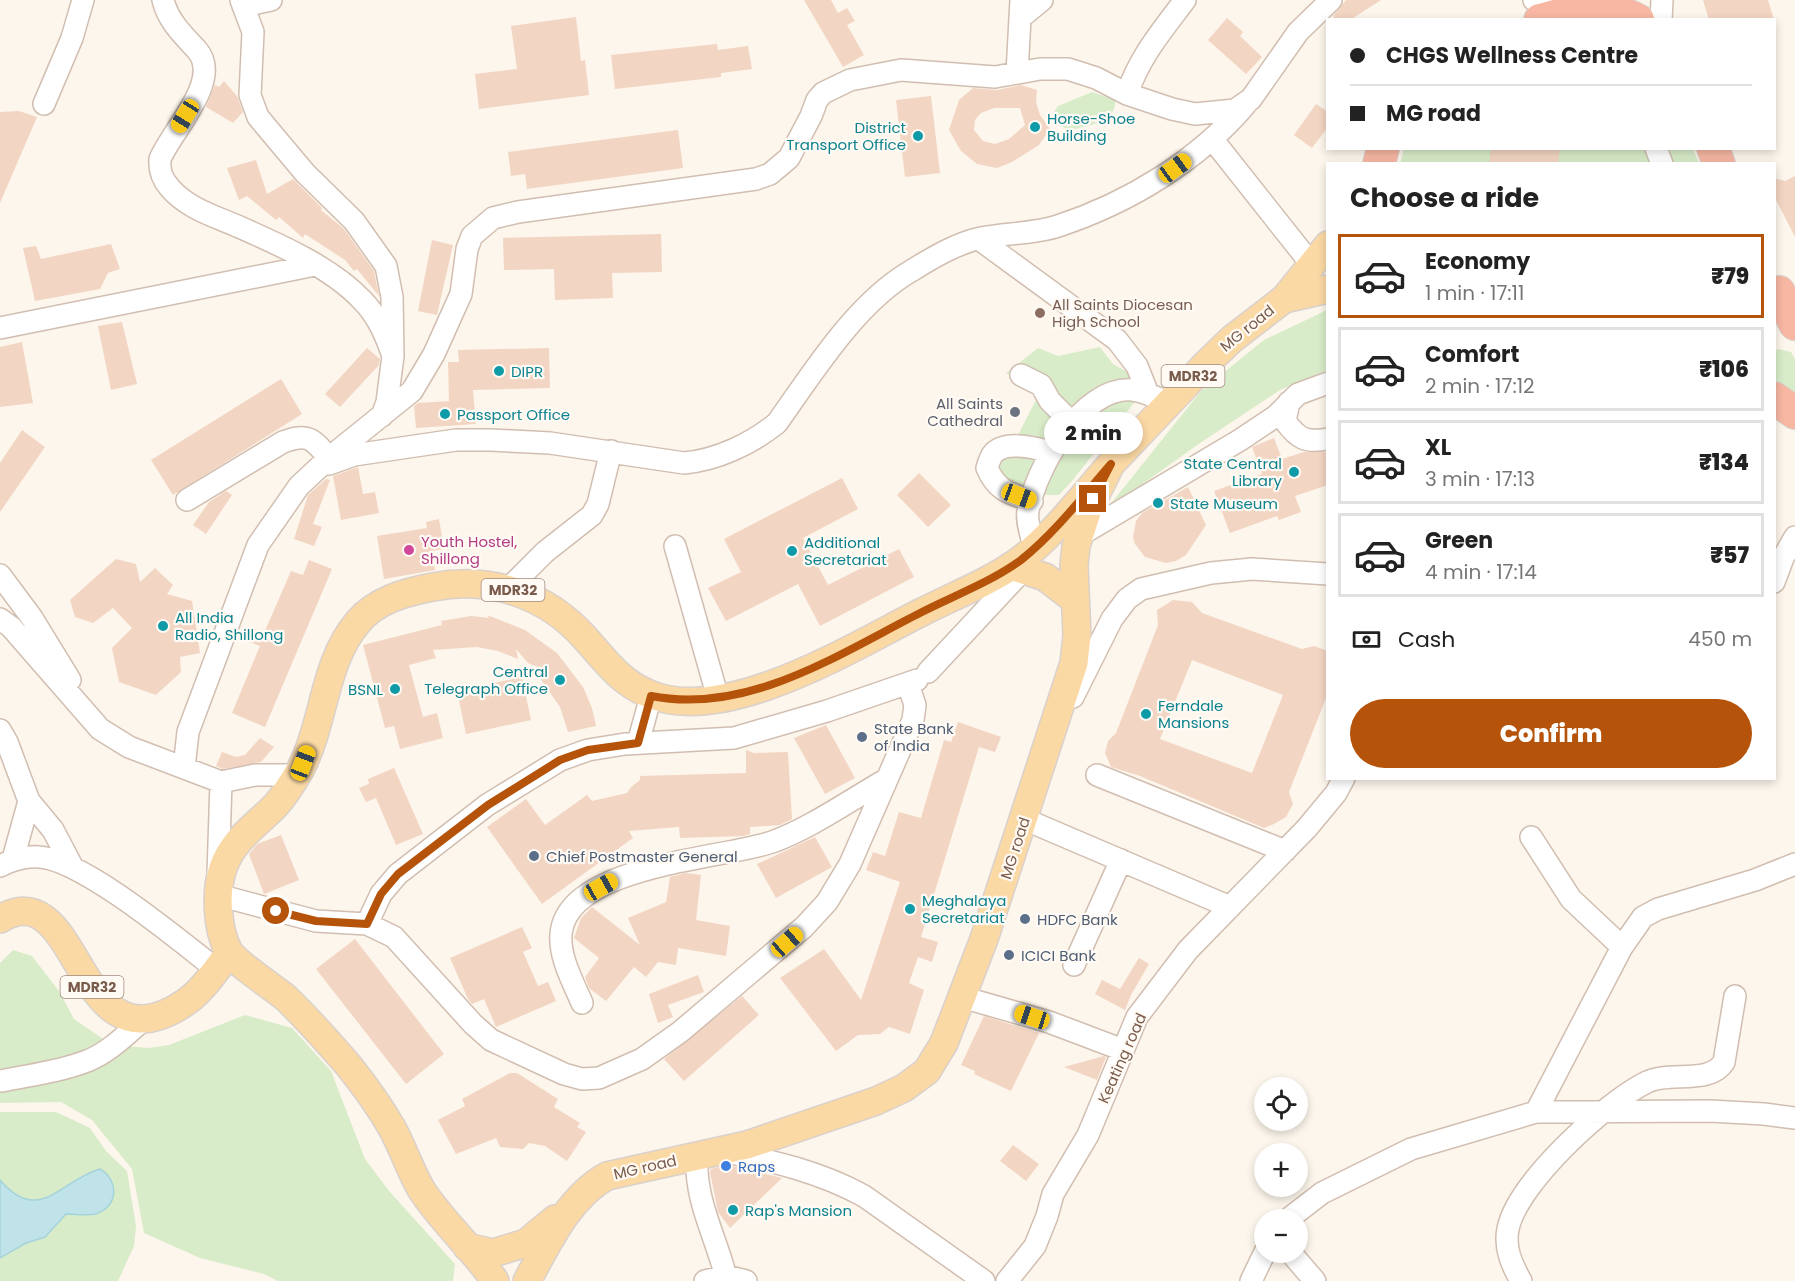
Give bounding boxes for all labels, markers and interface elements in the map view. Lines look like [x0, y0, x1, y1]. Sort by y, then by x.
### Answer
text: CHGS Wellness Centre [1386, 40, 1638, 71]
car [168, 96, 202, 136]
text: MG road [1386, 98, 1481, 129]
place label: Horse-Shoe Building [1047, 108, 1135, 146]
place label: District Transport Office [786, 117, 906, 155]
marker: Horse-Shoe Building [1028, 120, 1042, 134]
marker: District Transport Office [911, 129, 925, 143]
car [1155, 150, 1195, 186]
text: Choose a ride [1350, 179, 1539, 216]
text: Economy [1425, 246, 1530, 277]
icon: car [1353, 249, 1407, 303]
text: ₹79 [1711, 261, 1749, 292]
text: 1 min · 17:11 [1425, 279, 1524, 307]
place label: All Saints Diocesan High School [1052, 294, 1193, 332]
street label: MG road [1215, 300, 1279, 356]
marker: All Saints Diocesan High School [1033, 306, 1047, 320]
text: Comfort [1425, 339, 1519, 370]
icon: car [1353, 342, 1407, 396]
text: ₹106 [1699, 354, 1749, 385]
place label: DIPR [511, 361, 543, 382]
marker: DIPR [492, 364, 506, 378]
road number: MDR32 [1162, 365, 1224, 387]
text: 2 min · 17:12 [1425, 372, 1535, 400]
place label: All Saints Cathedral [927, 393, 1003, 431]
place label: Passport Office [457, 404, 570, 425]
marker: All Saints Cathedral [1008, 405, 1022, 419]
marker: Passport Office [438, 407, 452, 421]
callout: 2 min [1044, 412, 1142, 454]
text: 2 min [1065, 419, 1122, 447]
text: XL [1425, 432, 1451, 463]
icon: car [1353, 435, 1407, 489]
text: ₹134 [1699, 447, 1749, 478]
place label: State Central Library [1183, 453, 1283, 491]
marker: State Central Library [1287, 465, 1301, 479]
text: 3 min · 17:13 [1425, 465, 1535, 493]
car [999, 481, 1039, 511]
route end [1079, 485, 1106, 512]
place label: State Museum [1170, 493, 1278, 514]
marker: State Museum [1151, 496, 1165, 510]
text: Green [1425, 525, 1493, 556]
icon: car [1353, 528, 1407, 582]
place label: Youth Hostel, Shillong [421, 531, 517, 569]
place label: Additional Secretariat [804, 532, 887, 570]
text: ₹57 [1710, 540, 1749, 571]
marker: Youth Hostel, Shillong [402, 543, 416, 557]
marker: Additional Secretariat [785, 544, 799, 558]
text: 4 min · 17:14 [1425, 558, 1537, 586]
road number: MDR32 [482, 579, 544, 601]
place label: All India Radio, Shillong [175, 607, 283, 645]
marker: All India Radio, Shillong [156, 619, 170, 633]
icon: cash [1350, 623, 1383, 656]
text: Cash [1398, 624, 1455, 655]
text: 450 m [1688, 625, 1752, 653]
place label: Central Telegraph Office [424, 661, 548, 699]
marker: Central Telegraph Office [553, 673, 567, 687]
place label: BSNL [348, 679, 384, 700]
marker: BSNL [388, 682, 402, 696]
place label: Ferndale Mansions [1158, 695, 1229, 733]
button: Confirm [1350, 699, 1752, 768]
marker: Ferndale Mansions [1139, 707, 1153, 721]
place label: State Bank of India [874, 718, 954, 756]
marker: State Bank of India [855, 730, 869, 744]
car [288, 743, 318, 783]
street label: MG road [995, 814, 1035, 882]
place label: Chief Postmaster General [546, 846, 738, 867]
marker: Chief Postmaster General [527, 849, 541, 863]
car [581, 870, 621, 904]
place label: Meghalaya Secretariat [922, 890, 1007, 928]
route start [262, 897, 289, 924]
marker: Meghalaya Secretariat [903, 902, 917, 916]
place label: HDFC Bank [1037, 909, 1118, 930]
marker: HDFC Bank [1018, 912, 1032, 926]
car [768, 923, 806, 961]
place label: ICICI Bank [1021, 945, 1096, 966]
marker: ICICI Bank [1002, 948, 1016, 962]
road number: MDR32 [60, 976, 124, 998]
car [1012, 1003, 1052, 1031]
street label: Keating road [1093, 1010, 1151, 1106]
map controls [1254, 1077, 1308, 1263]
button: locate [1254, 1077, 1308, 1131]
button: + [1254, 1143, 1308, 1197]
street label: MG road [611, 1150, 679, 1184]
place label: Raps [738, 1156, 775, 1177]
marker: Raps [719, 1159, 733, 1173]
place label: Rap's Mansion [745, 1200, 852, 1221]
marker: Rap's Mansion [726, 1203, 740, 1217]
button: − [1254, 1209, 1308, 1263]

